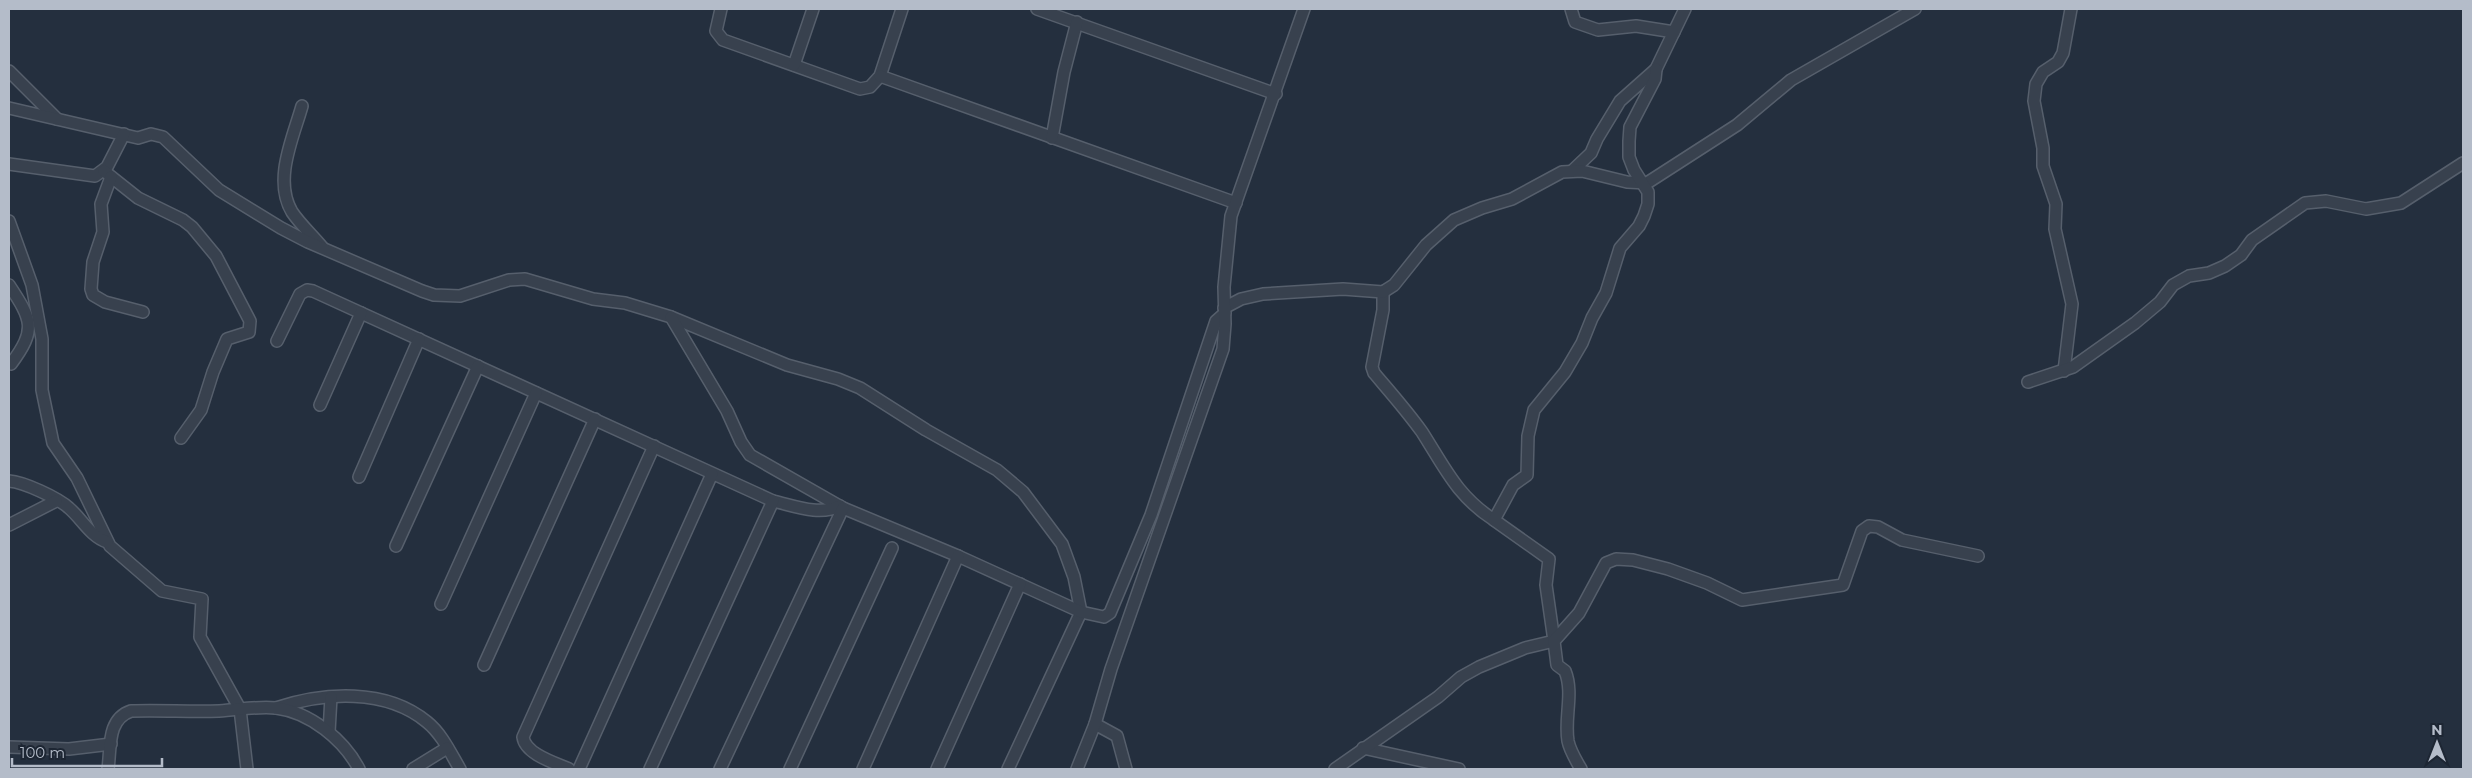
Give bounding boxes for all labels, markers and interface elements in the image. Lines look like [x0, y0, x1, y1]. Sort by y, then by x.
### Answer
north arrow [2412, 718, 2462, 768]
text: N [2431, 721, 2443, 739]
scale bar [12, 736, 162, 768]
text: 100 m [20, 743, 65, 762]

